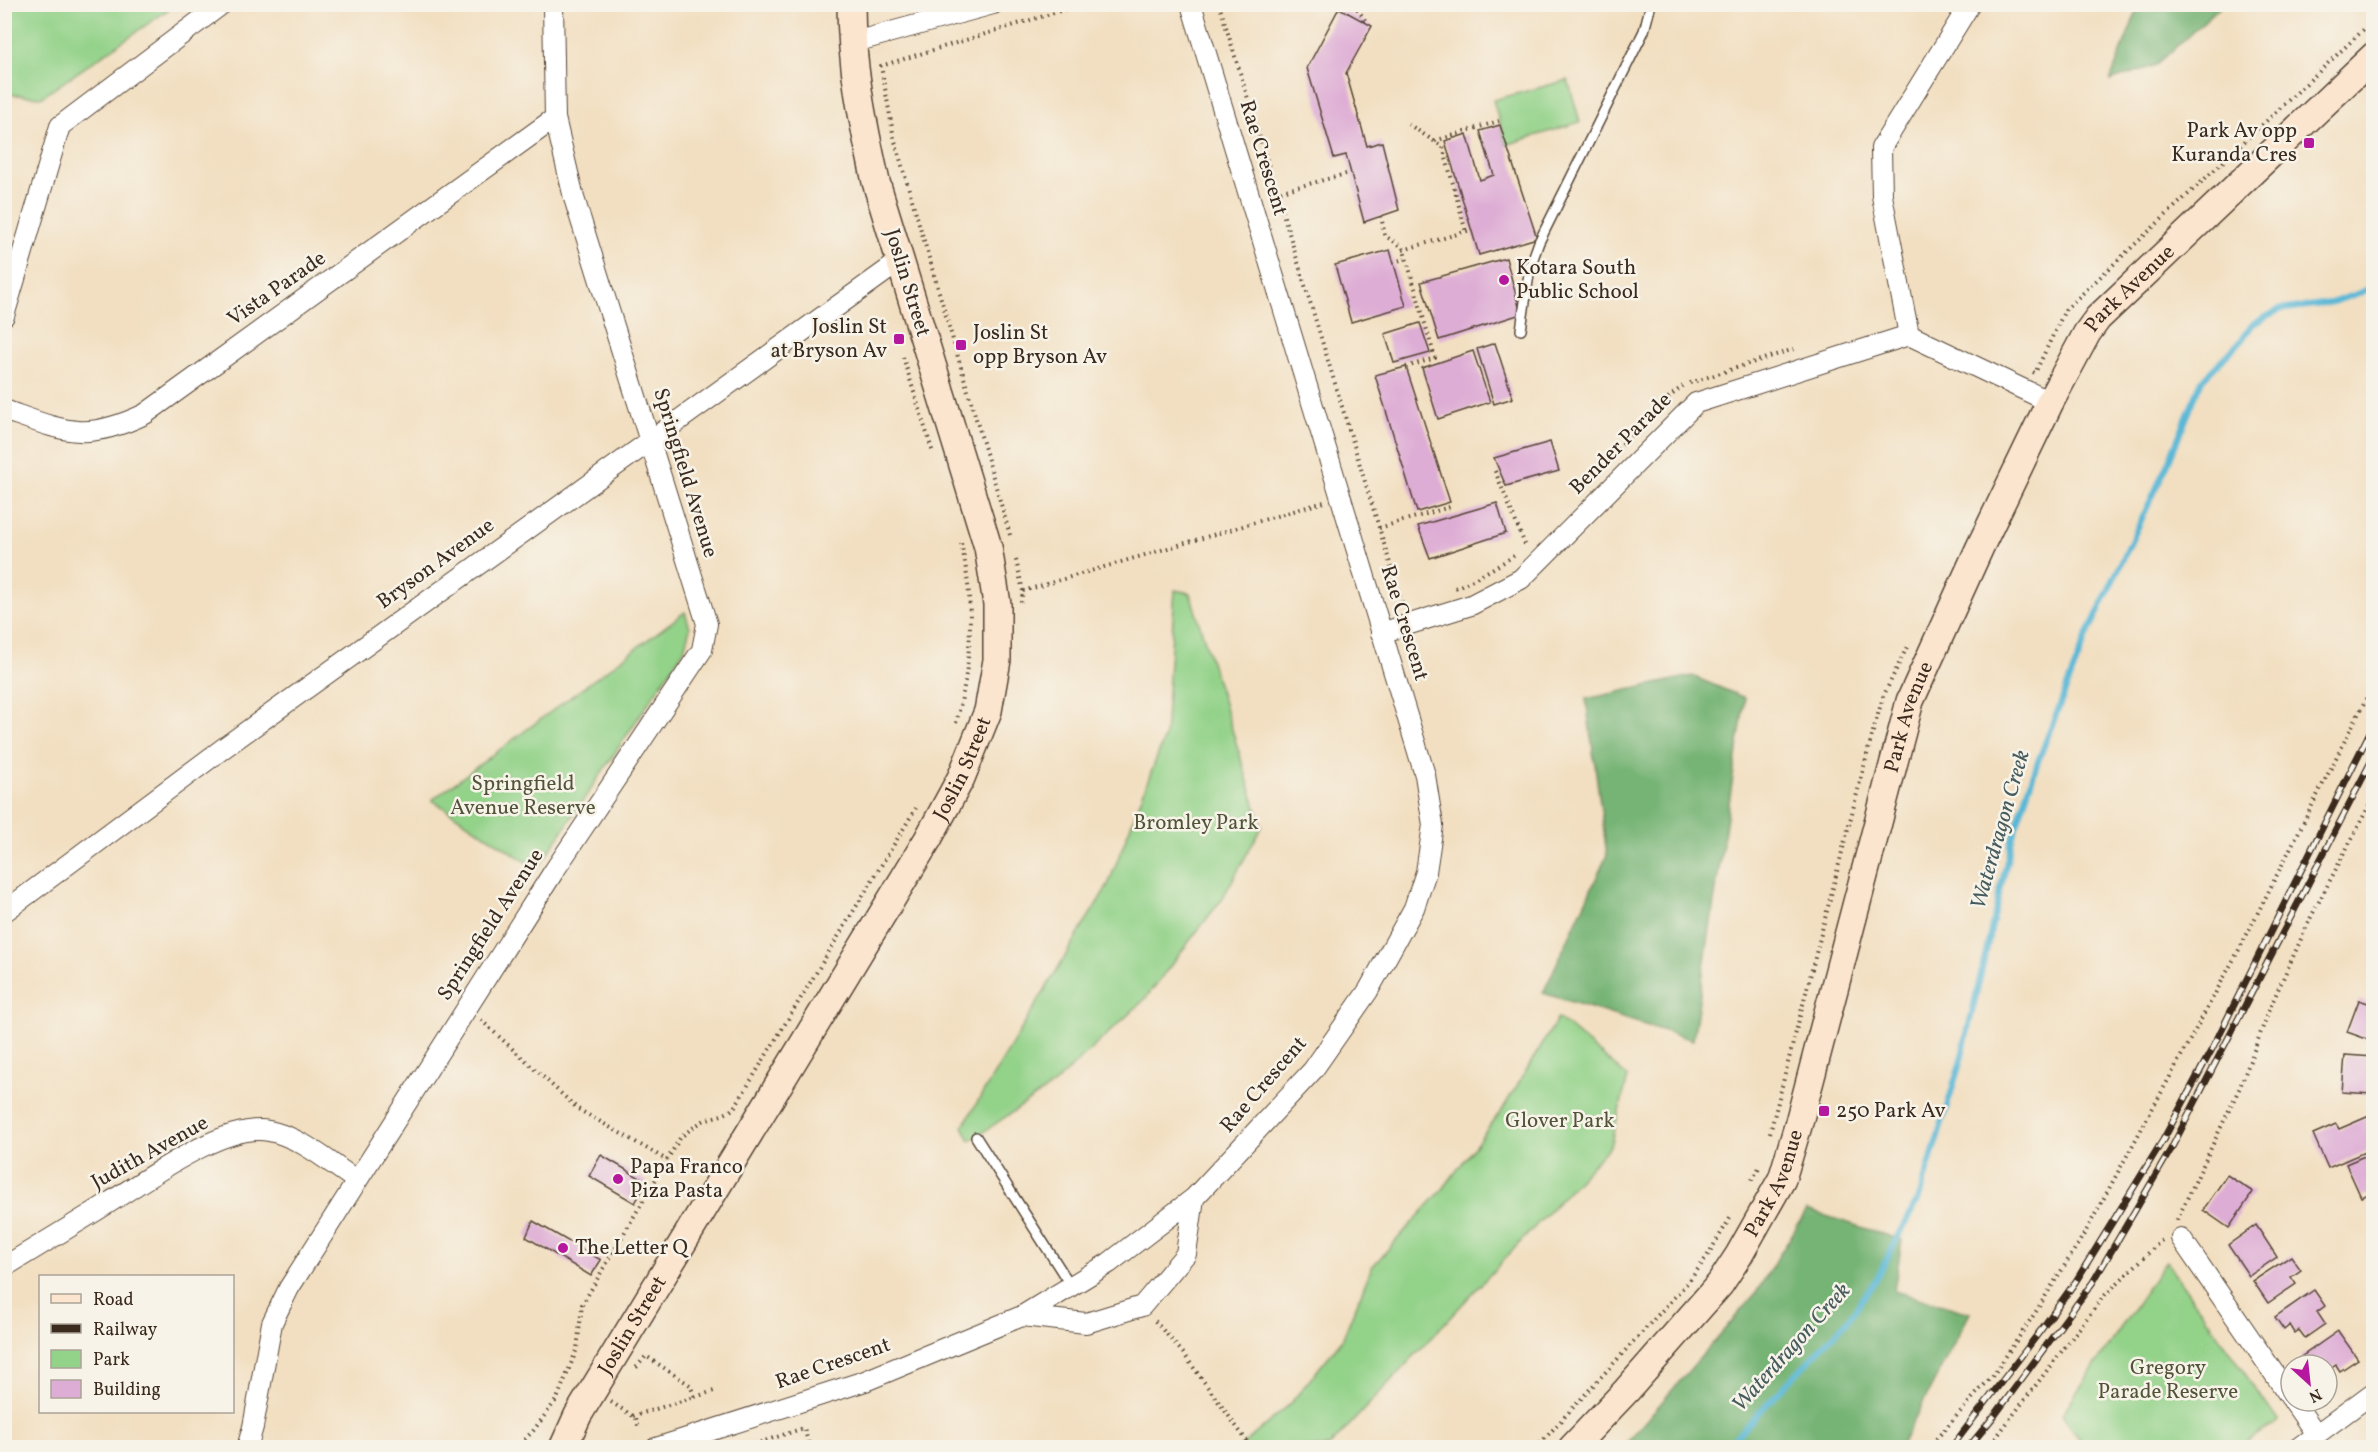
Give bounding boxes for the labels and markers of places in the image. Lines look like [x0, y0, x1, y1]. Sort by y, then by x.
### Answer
place label: Park Av opp Kuranda Cres [2171, 117, 2297, 170]
marker: Park Av opp Kuranda Cres [2302, 136, 2316, 150]
place label: Kotara South Public School [1516, 254, 1639, 307]
marker: Kotara South Public School [1497, 273, 1511, 287]
place label: Joslin St at Bryson Av [771, 313, 887, 366]
place label: Joslin St opp Bryson Av [973, 319, 1107, 372]
marker: Joslin St at Bryson Av [892, 332, 906, 346]
marker: Joslin St opp Bryson Av [954, 338, 968, 352]
place label: 250 Park Av [1836, 1097, 1946, 1126]
marker: 250 Park Av [1817, 1104, 1831, 1118]
place label: Papa Franco Piza Pasta [630, 1153, 743, 1206]
marker: Papa Franco Piza Pasta [611, 1172, 625, 1186]
place label: The Letter Q [575, 1234, 690, 1263]
marker: The Letter Q [556, 1241, 570, 1255]

